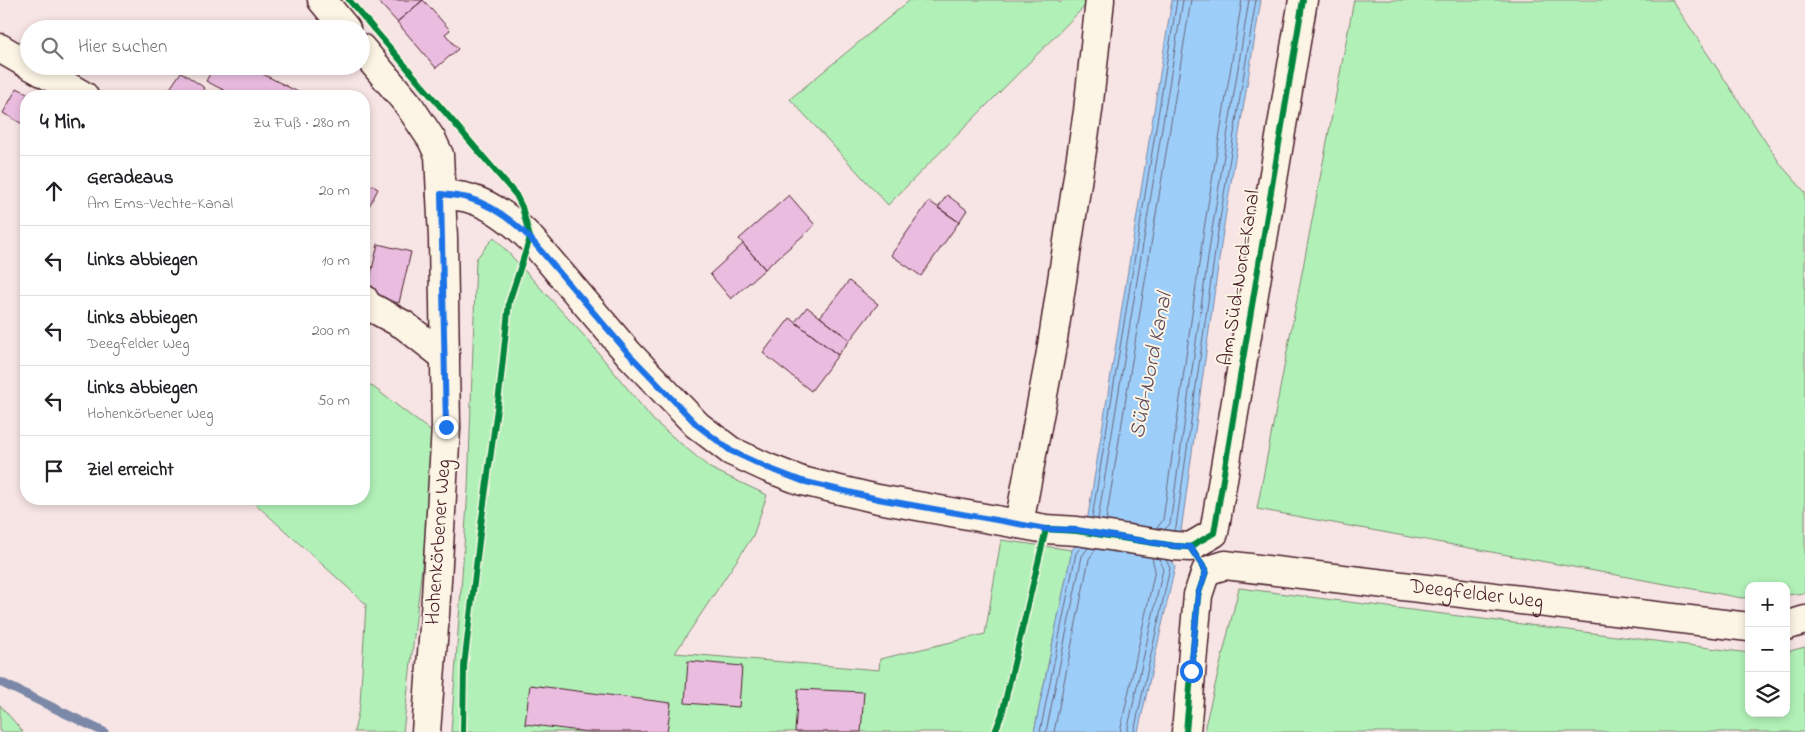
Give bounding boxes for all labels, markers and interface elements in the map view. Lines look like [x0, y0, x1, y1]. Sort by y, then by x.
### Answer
search box [20, 20, 370, 75]
icon: search [38, 34, 66, 62]
text: Hier suchen [78, 34, 167, 61]
text: 4 Min. [40, 108, 85, 138]
text: Zu Fuß · 280 m [252, 111, 350, 135]
text: Geradeaus [87, 165, 174, 192]
icon: ahead [40, 177, 68, 205]
text: 20 m [319, 179, 350, 203]
street label: Am Süd-Nord-Kanal [1211, 188, 1269, 368]
text: Am Ems-Vechte-Kanal [87, 192, 233, 216]
icon: left [40, 247, 68, 275]
text: Links abbiegen [87, 247, 198, 274]
text: 10 m [322, 249, 350, 273]
water label: Süd-Nord Kanal [1122, 288, 1182, 441]
text: Links abbiegen [87, 305, 198, 332]
icon: left [40, 317, 68, 345]
text: 200 m [312, 319, 350, 343]
text: Deegfelder Weg [87, 332, 189, 356]
text: Links abbiegen [87, 375, 198, 402]
icon: left [40, 387, 68, 415]
text: 50 m [318, 389, 350, 413]
text: Hohenkörbener Weg [87, 402, 213, 426]
route end [435, 416, 458, 439]
icon: arrive [40, 457, 68, 485]
text: Ziel erreicht [87, 457, 174, 484]
street label: Hohenkörbener Weg [418, 458, 462, 626]
street label: Deegfelder Weg [1407, 572, 1545, 620]
map controls [1745, 582, 1790, 717]
button: + [1745, 582, 1790, 627]
button: − [1745, 627, 1790, 672]
route start [1180, 660, 1203, 683]
button: layers [1745, 672, 1790, 717]

